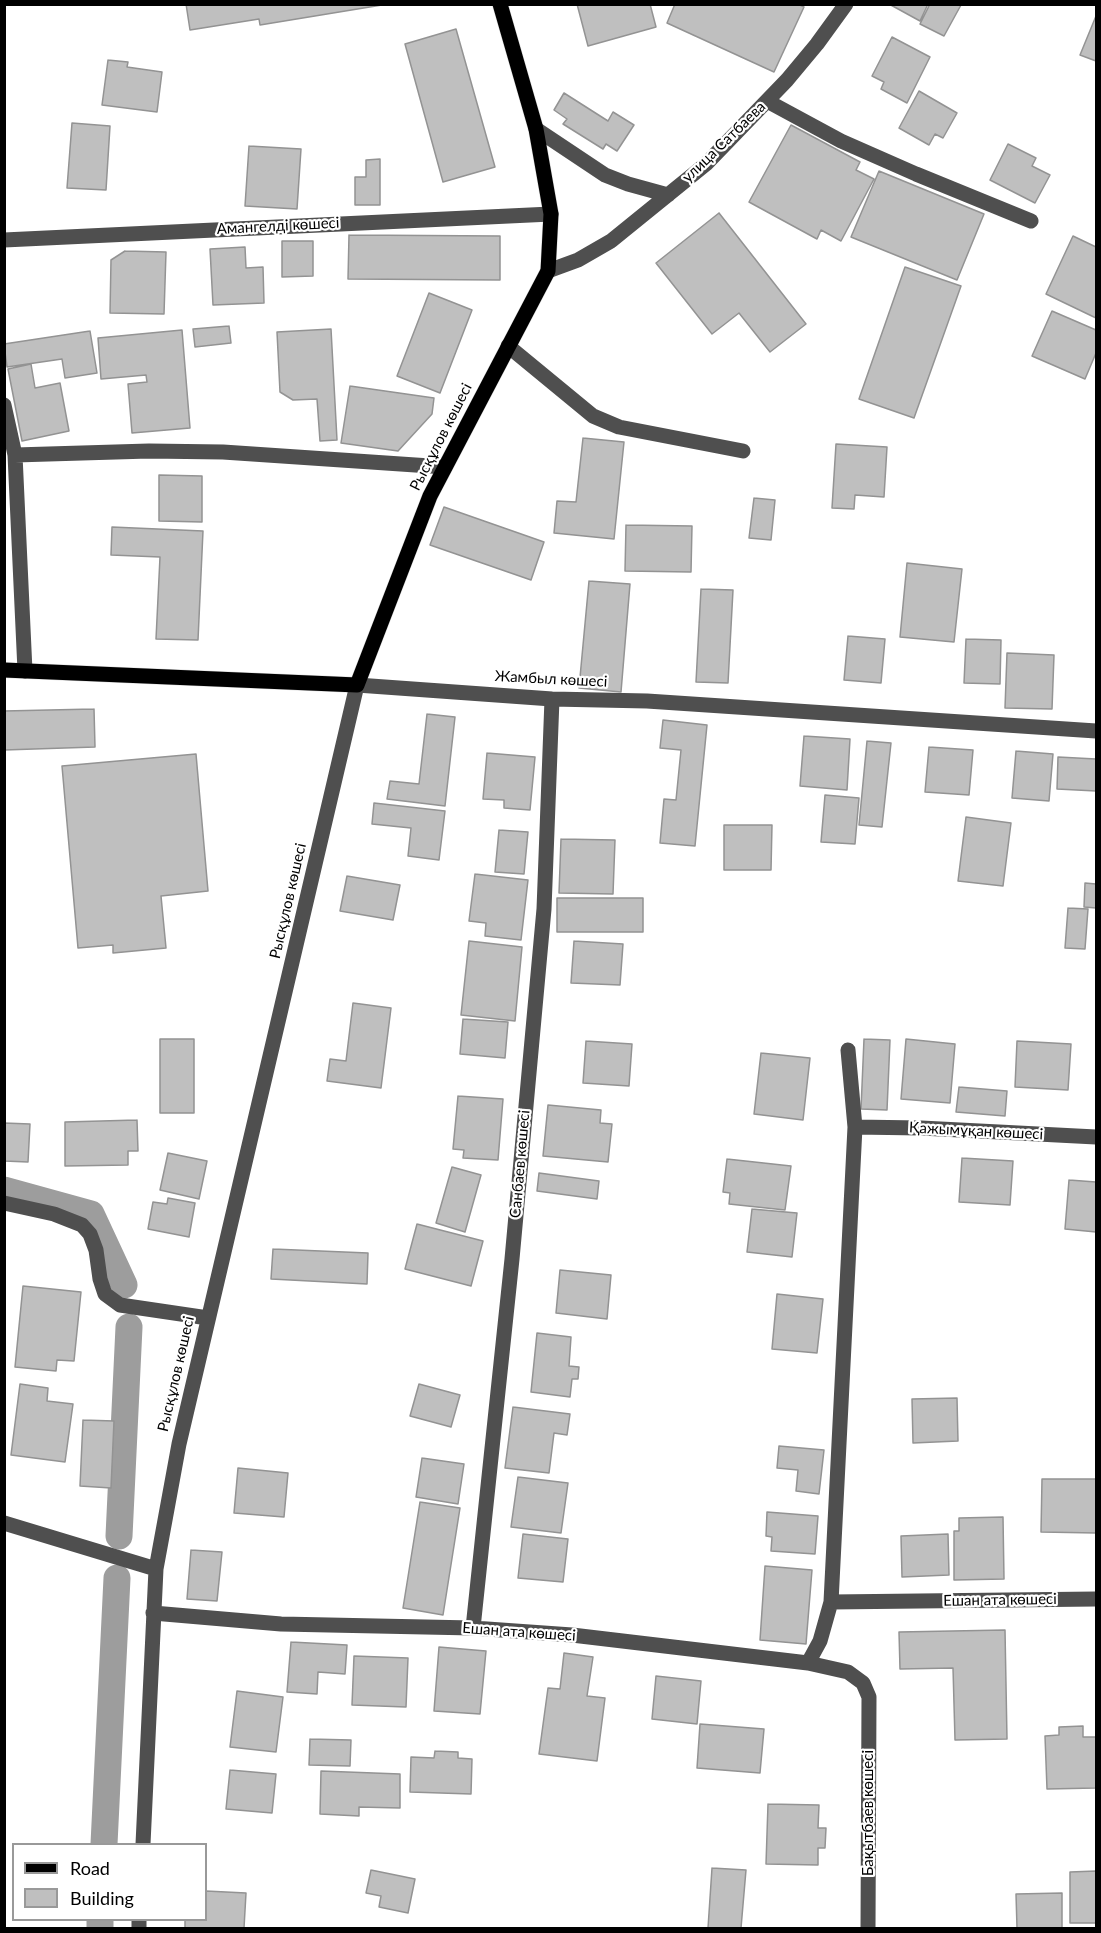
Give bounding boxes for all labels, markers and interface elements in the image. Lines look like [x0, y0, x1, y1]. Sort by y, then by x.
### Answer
street label: улица Сатбаева [679, 98, 769, 186]
street label: Амангелді көшесі [216, 214, 340, 238]
street label: Рысқұлов көшесі [406, 380, 476, 494]
street label: Жамбыл көшесі [494, 667, 608, 691]
street label: Рысқұлов көшесі [266, 841, 310, 961]
street label: Санбаев көшесі [506, 1109, 534, 1219]
street label: Қажымұқан көшесі [908, 1118, 1044, 1144]
street label: Рысқұлов көшесі [154, 1314, 198, 1434]
street label: Ешан ата көшесі [943, 1590, 1057, 1610]
street label: Ешан ата көшесі [462, 1619, 576, 1645]
street label: Бақытбаев көшесі [859, 1750, 877, 1876]
legend [12, 1843, 207, 1921]
text: Road [70, 1857, 110, 1879]
text: Building [70, 1887, 134, 1909]

